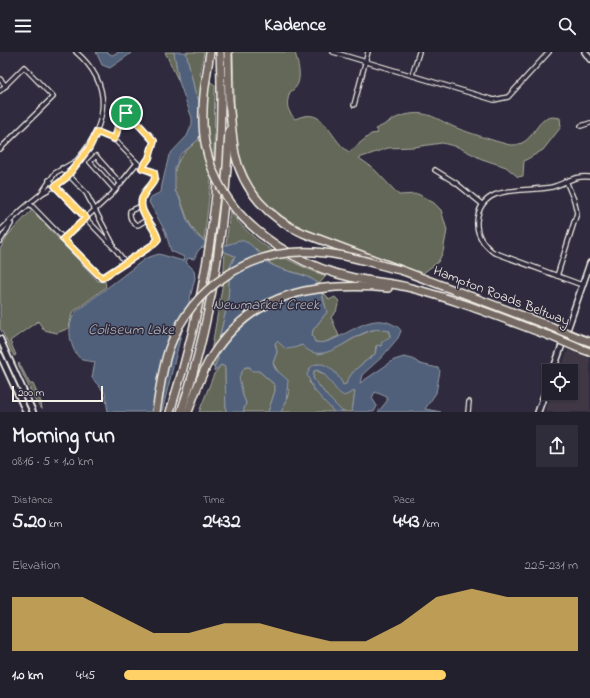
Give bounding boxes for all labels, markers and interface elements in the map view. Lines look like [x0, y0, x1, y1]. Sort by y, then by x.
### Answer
text: Kadence [264, 13, 326, 39]
icon: menu [12, 15, 34, 37]
icon: search [556, 15, 578, 37]
pin [109, 96, 143, 130]
icon: arrive [115, 102, 137, 124]
street label: Hampton Roads Beltway [430, 261, 573, 333]
water label: Newmarket Creek [213, 294, 320, 316]
water label: Coliseum Lake [88, 319, 175, 341]
map controls [542, 364, 578, 400]
button: locate [542, 364, 578, 400]
scale bar [12, 384, 103, 403]
text: 200 m [18, 385, 44, 401]
text: Morning run [12, 421, 115, 453]
button: share [536, 425, 578, 467]
text: 08:16 · 5 × 1.0 km [12, 452, 94, 471]
text: Distance [12, 492, 53, 508]
text: Time [203, 492, 224, 508]
text: Pace [393, 492, 415, 508]
text: 5.20 [12, 508, 46, 537]
text: 24:32 [203, 508, 241, 537]
text: 4:43 [393, 508, 420, 537]
text: km [46, 516, 62, 532]
text: /km [420, 516, 439, 532]
text: Elevation [12, 556, 60, 575]
text: 225–231 m [525, 556, 578, 575]
text: 1.0 km [12, 666, 43, 685]
text: 4:45 [76, 666, 95, 685]

